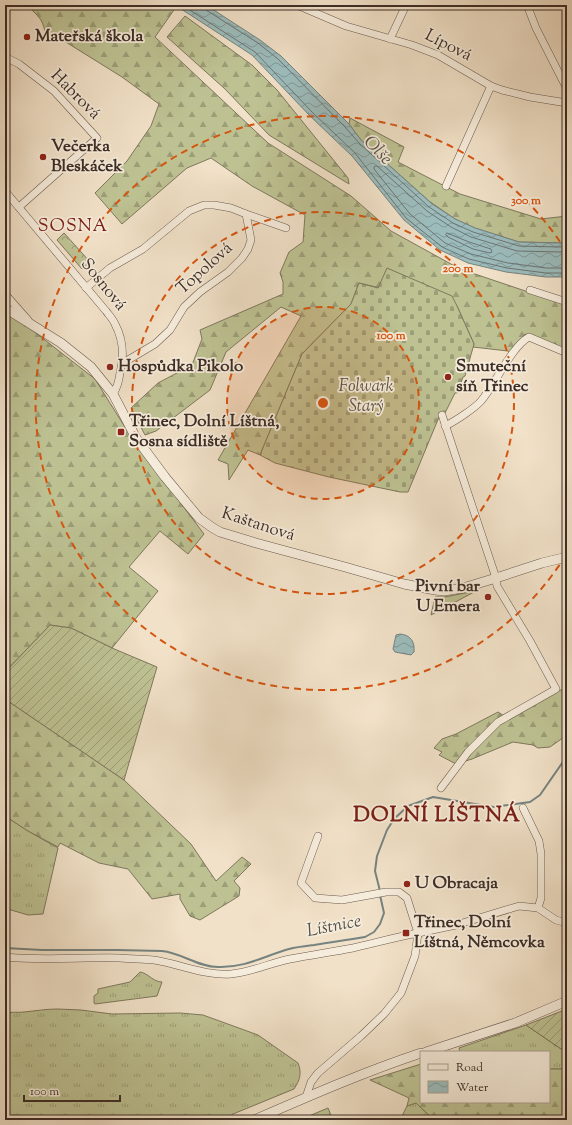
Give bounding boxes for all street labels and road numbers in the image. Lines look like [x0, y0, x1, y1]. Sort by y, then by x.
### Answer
street label: Lípová [420, 24, 476, 68]
street label: Habrová [44, 64, 106, 126]
street label: Topolová [172, 237, 239, 301]
street label: Sosnová [74, 254, 132, 317]
street label: Kaštanová [218, 502, 298, 548]

